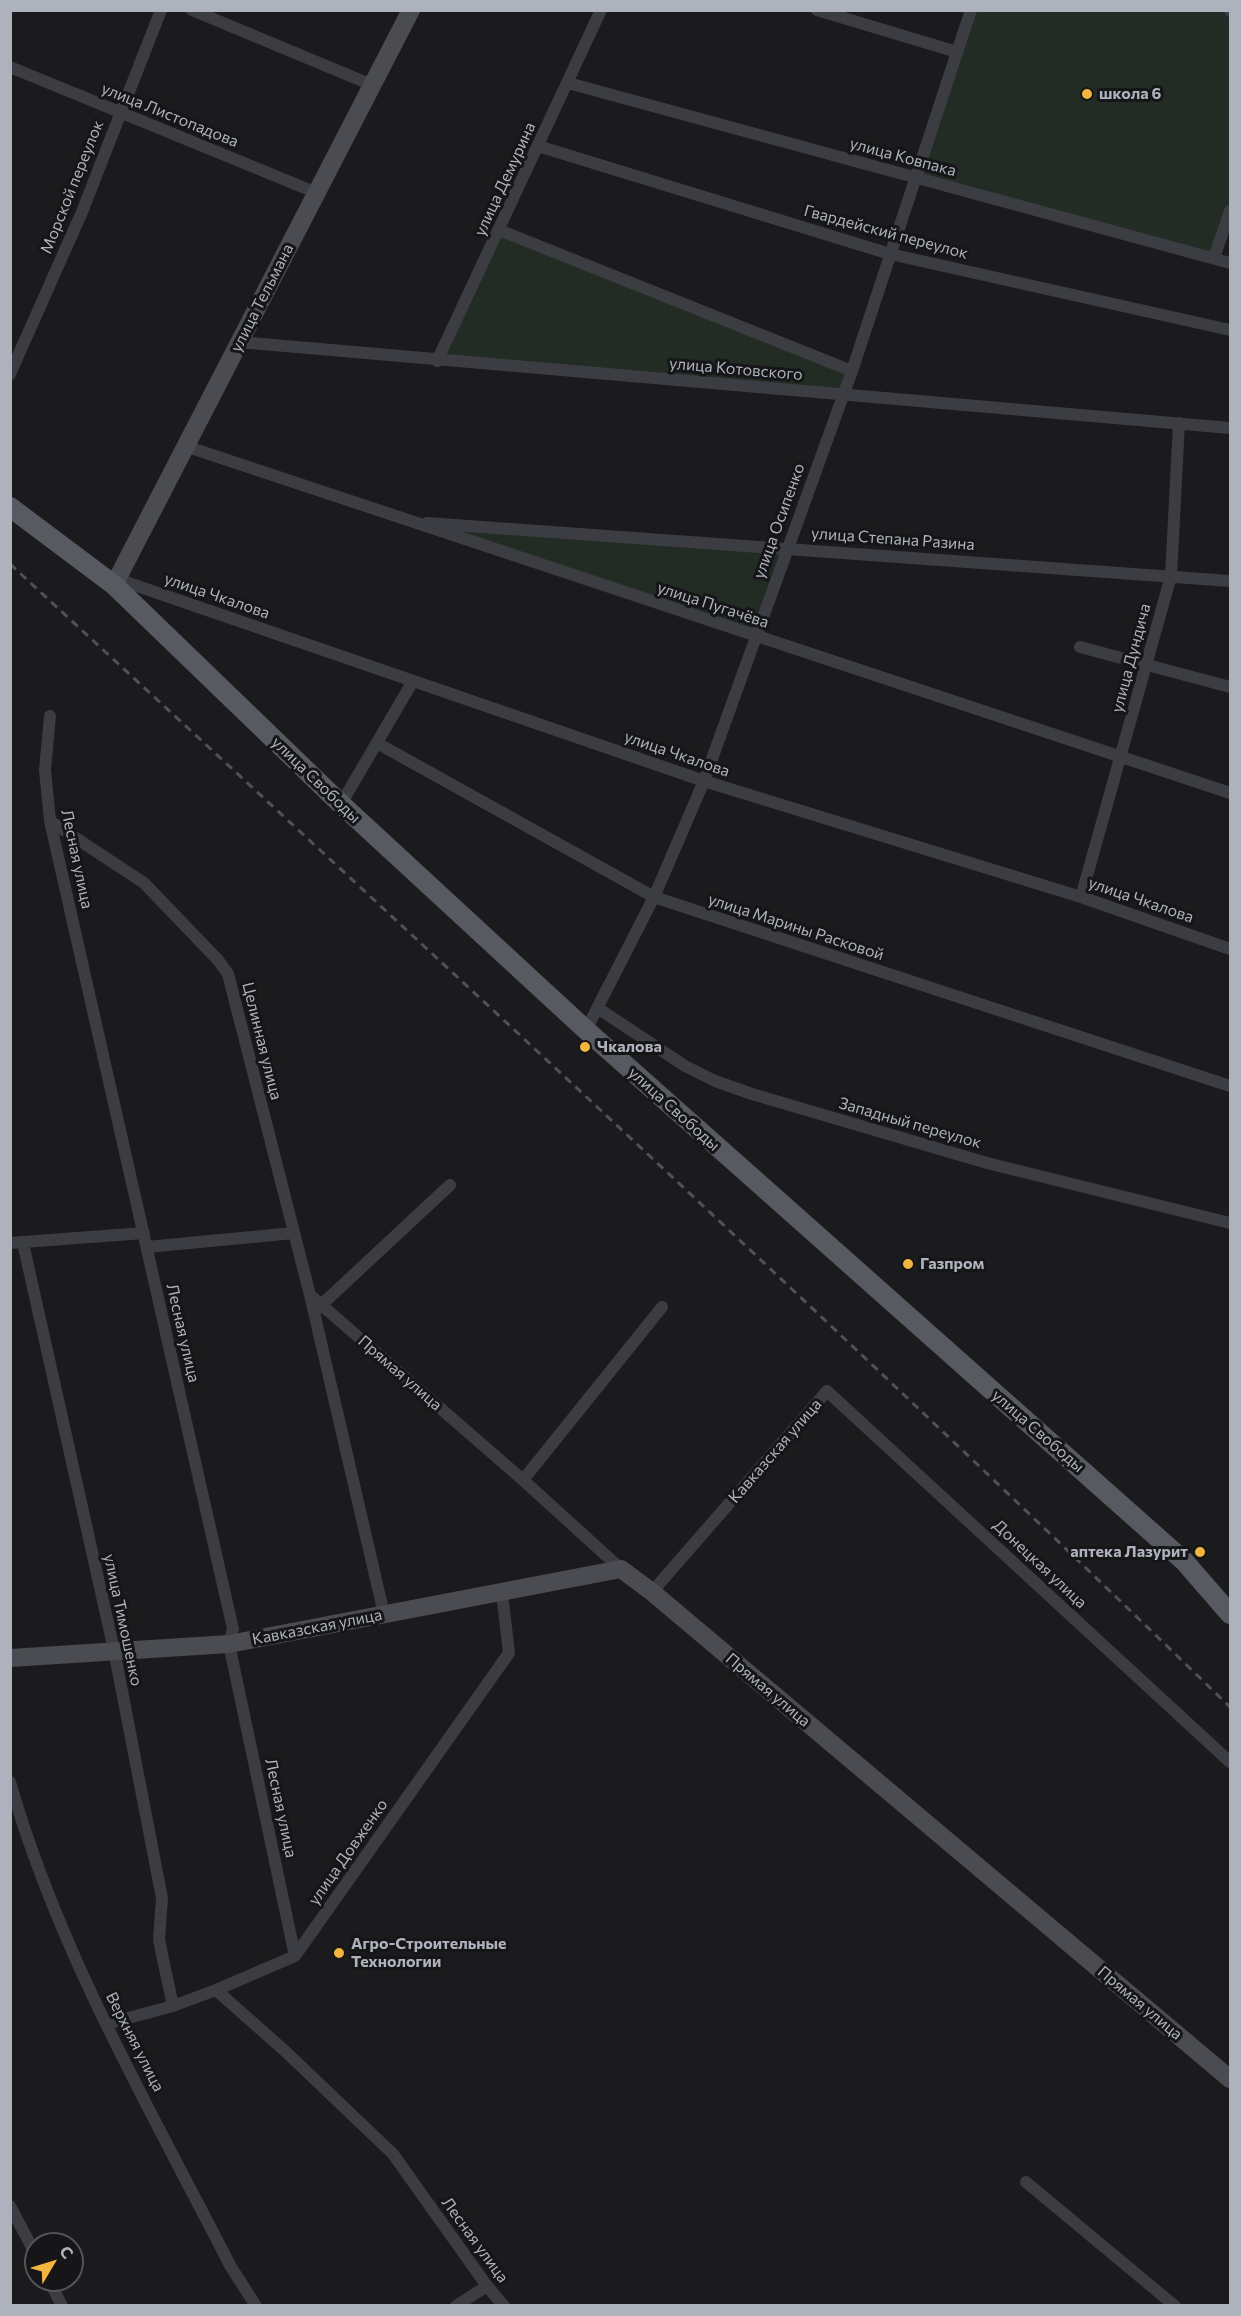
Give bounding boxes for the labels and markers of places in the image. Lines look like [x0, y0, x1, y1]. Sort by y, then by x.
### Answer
place label: школа 6 [1099, 84, 1161, 104]
marker: школа 6 [1080, 87, 1094, 101]
place label: Чкалова [597, 1037, 662, 1057]
marker: Чкалова [578, 1040, 592, 1054]
place label: Газпром [920, 1254, 984, 1274]
marker: Газпром [901, 1257, 915, 1271]
place label: аптека Лазурит [1070, 1542, 1188, 1562]
marker: аптека Лазурит [1193, 1545, 1207, 1559]
place label: Агро-Строительные Технологии [351, 1934, 506, 1972]
marker: Агро-Строительные Технологии [332, 1946, 346, 1960]

